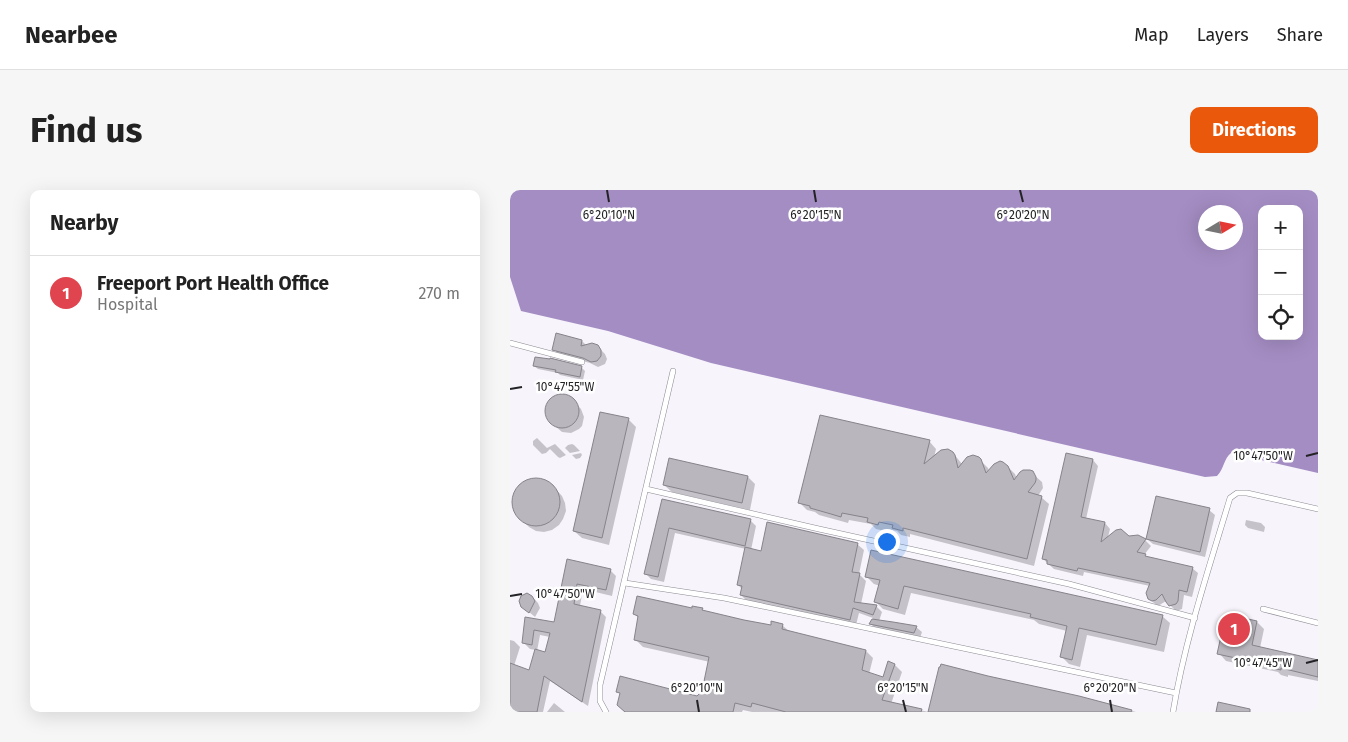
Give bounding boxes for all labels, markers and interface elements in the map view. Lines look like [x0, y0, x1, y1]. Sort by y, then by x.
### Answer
text: Nearbee [25, 21, 118, 49]
text: Map [1134, 24, 1169, 46]
text: Layers [1197, 24, 1249, 46]
text: Share [1277, 24, 1323, 46]
button: Directions [1190, 107, 1318, 153]
text: Find us [30, 109, 142, 151]
north arrow [1198, 205, 1243, 250]
map controls [1258, 205, 1303, 340]
button: + [1258, 205, 1303, 250]
text: 6°20'10"N [583, 208, 635, 222]
text: 6°20'15"N [790, 208, 842, 222]
text: 6°20'20"N [996, 208, 1050, 222]
text: Nearby [50, 210, 118, 236]
button: − [1258, 250, 1303, 295]
text: Freeport Port Health Office [97, 272, 329, 295]
text: 1 [62, 284, 70, 303]
text: 270 m [418, 284, 460, 303]
text: Hospital [97, 295, 158, 314]
button: locate [1258, 295, 1303, 340]
text: 10°47'55"W [536, 380, 594, 394]
text: 10°47'50"W [1233, 449, 1293, 463]
your location [874, 529, 900, 555]
text: 10°47'50"W [535, 587, 595, 601]
pin: 1 [1218, 610, 1250, 648]
text: 10°47'45"W [1234, 656, 1292, 670]
text: 6°20'10"N [671, 681, 723, 695]
text: 6°20'15"N [877, 681, 929, 695]
text: 6°20'20"N [1083, 681, 1137, 695]

